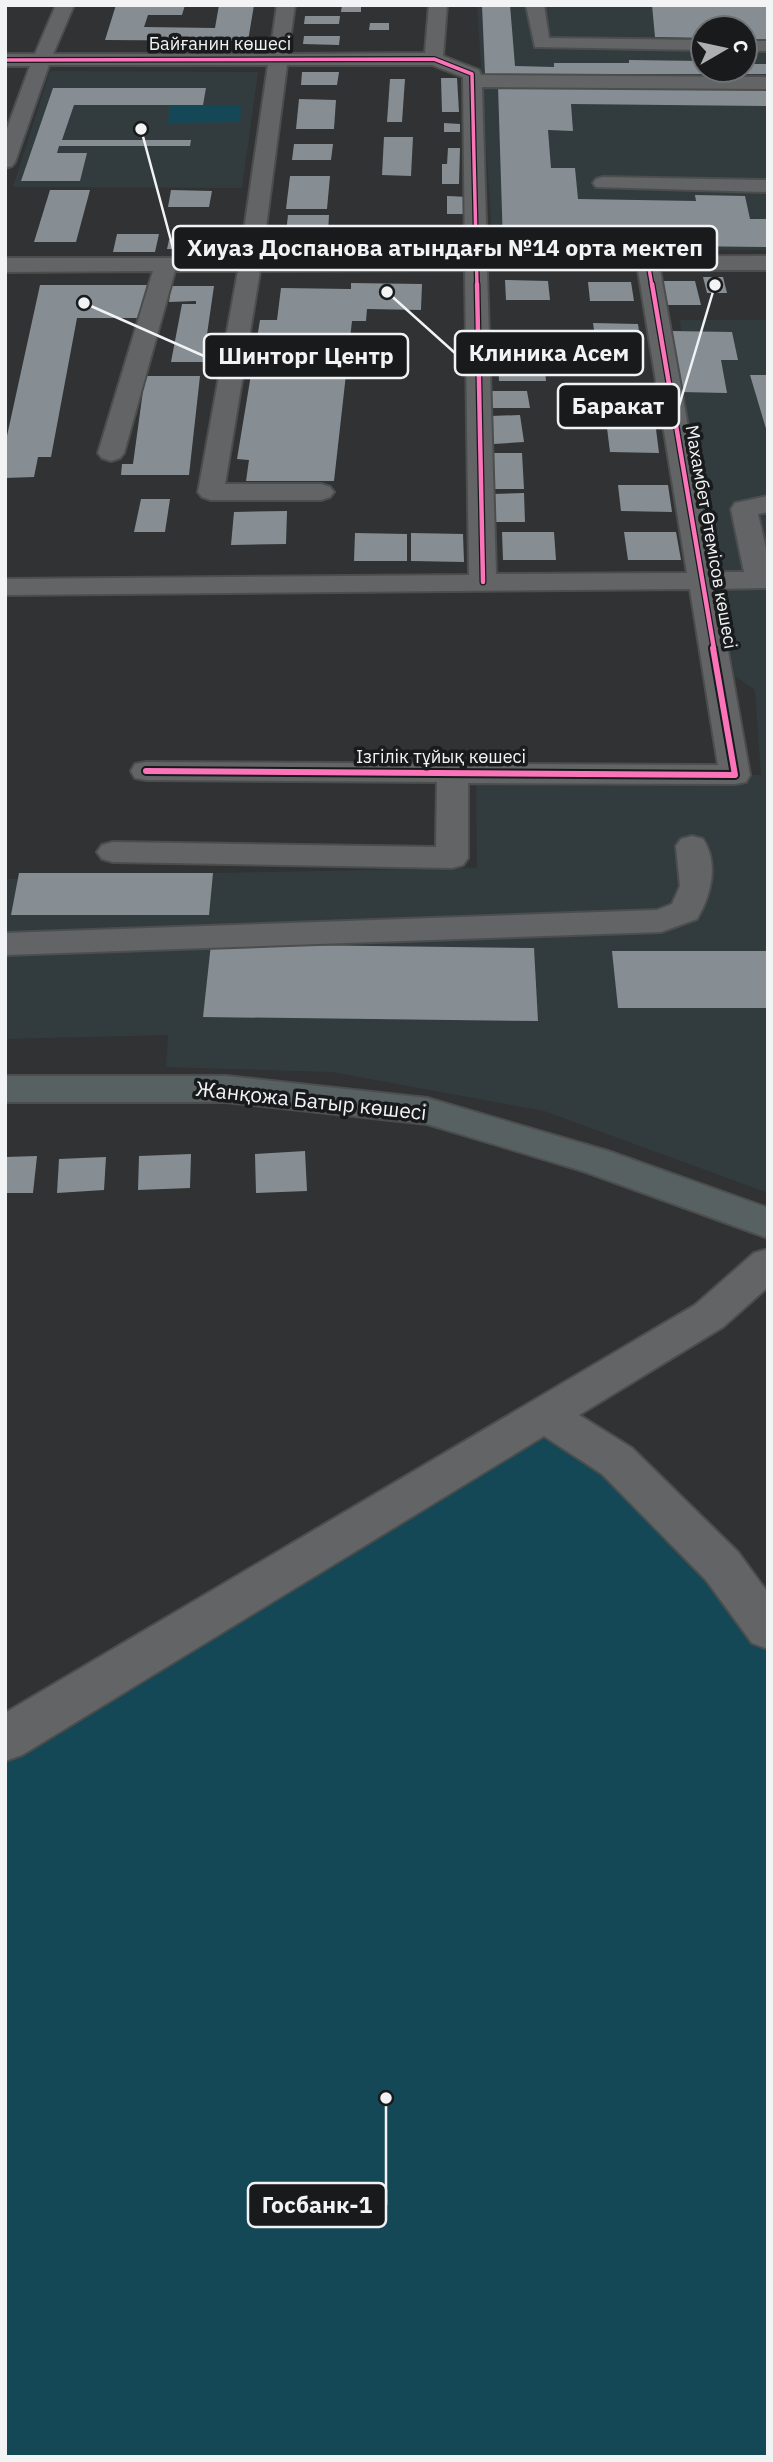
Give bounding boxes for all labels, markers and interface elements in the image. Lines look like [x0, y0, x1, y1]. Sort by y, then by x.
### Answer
north arrow [689, 14, 759, 84]
street label: Байғанин көшесі [149, 32, 291, 55]
text: С [728, 38, 754, 54]
callout: Хиуаз Доспанова атындағы №14 орта мектеп [173, 226, 717, 270]
text: Хиуаз Доспанова атындағы №14 орта мектеп [187, 232, 703, 262]
callout: Клиника Асем [455, 331, 643, 375]
callout: Шинторг Центр [204, 334, 408, 378]
text: Клиника Асем [469, 337, 629, 367]
text: Шинторг Центр [218, 340, 394, 370]
callout: Баракат [558, 384, 679, 428]
text: Баракат [572, 390, 664, 420]
street label: Махамбет Өтемісов көшесі [680, 423, 743, 651]
street label: Ізгілік тұйық көшесі [356, 745, 526, 768]
street label: Жанқожа Батыр көшесі [194, 1074, 428, 1126]
callout: Госбанк-1 [248, 2183, 386, 2227]
text: Госбанк-1 [262, 2189, 372, 2219]

